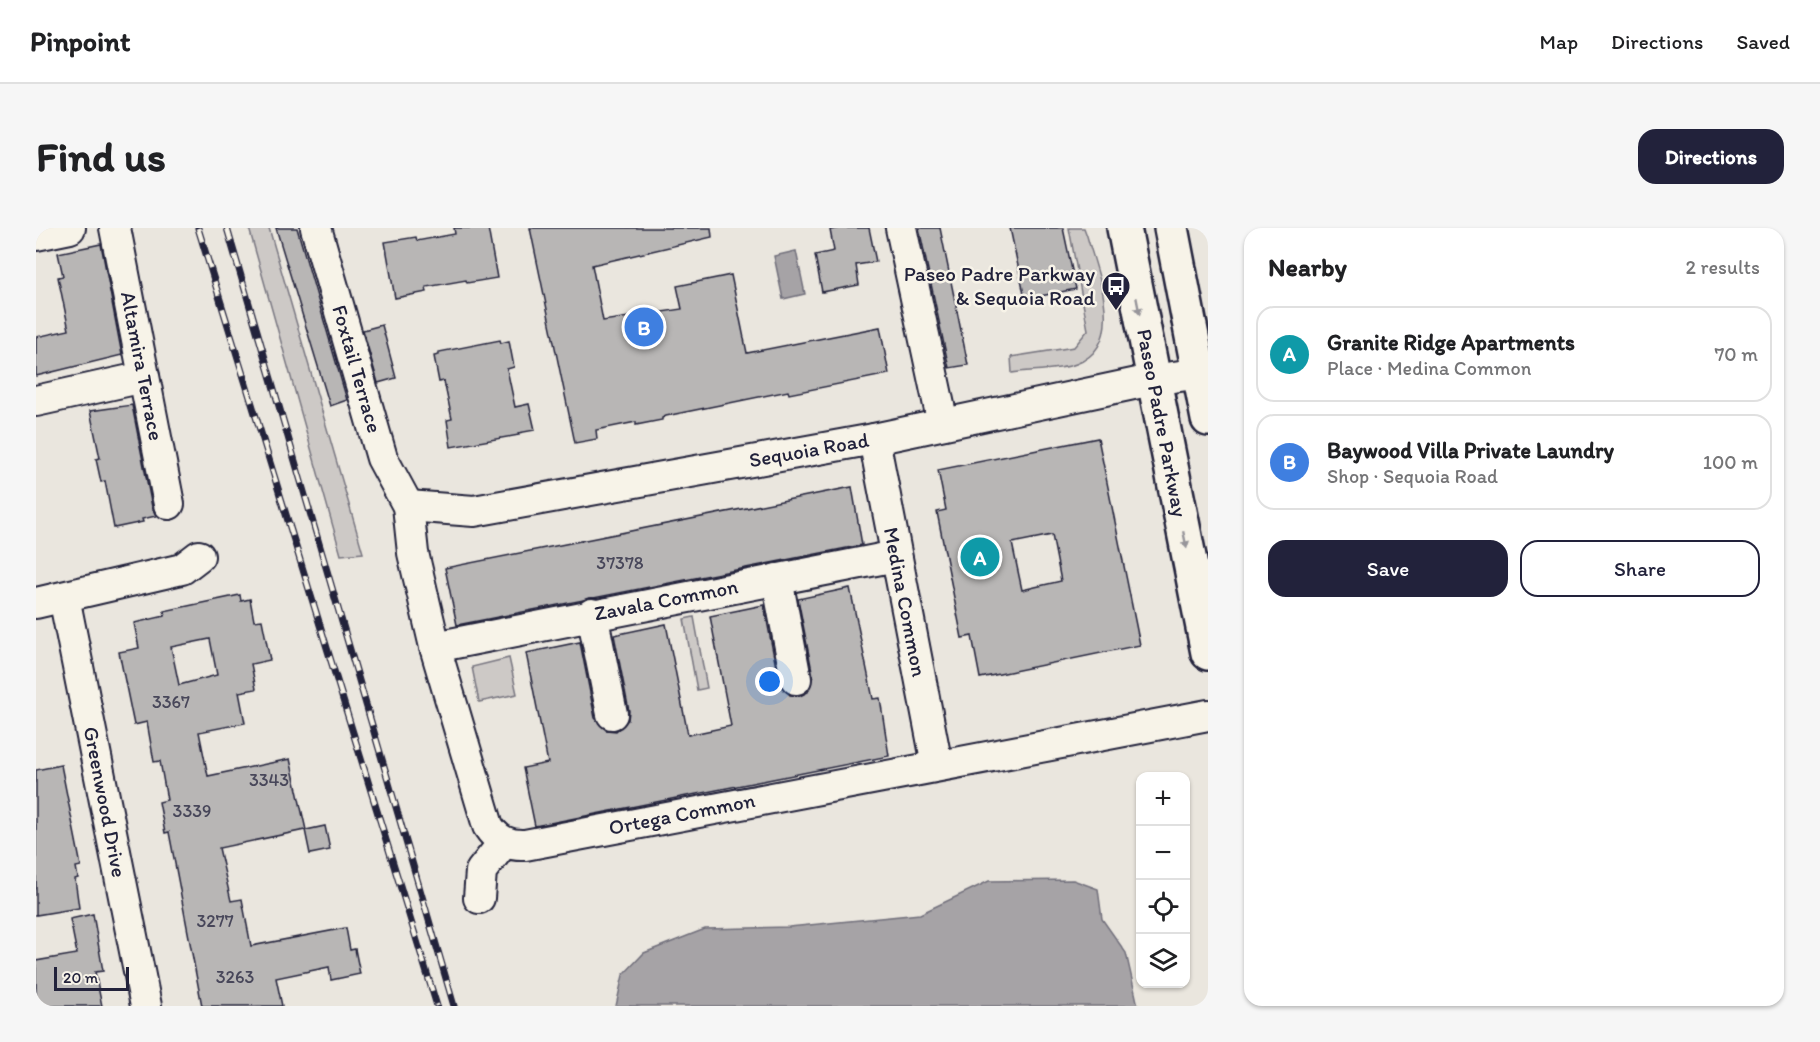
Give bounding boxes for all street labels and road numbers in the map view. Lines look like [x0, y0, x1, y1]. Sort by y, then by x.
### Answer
street label: Altamira Terrace [116, 289, 169, 443]
street label: Foxtail Terrace [327, 302, 388, 436]
street label: Paseo Padre Parkway [1132, 327, 1193, 519]
street label: Sequoia Road [747, 427, 871, 472]
street label: Medina Common [879, 525, 932, 679]
street label: Zavala Common [592, 573, 740, 626]
street label: Greenwood Drive [79, 724, 132, 879]
street label: Ortega Common [607, 787, 757, 840]

